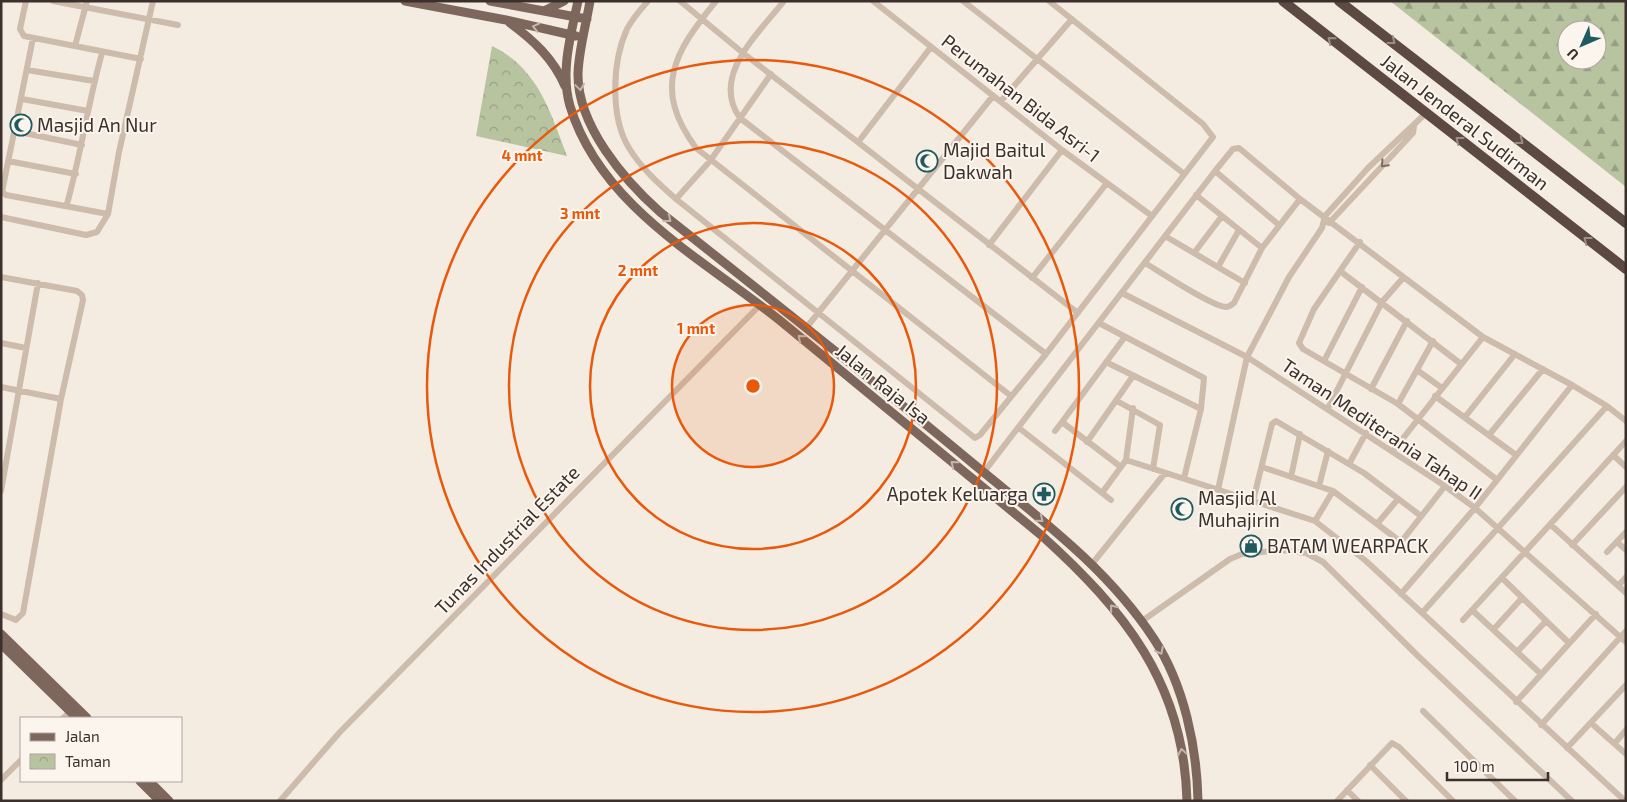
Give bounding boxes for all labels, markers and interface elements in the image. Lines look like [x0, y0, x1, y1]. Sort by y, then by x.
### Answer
north arrow [1557, 20, 1607, 70]
one-way arrow [531, 22, 540, 32]
street label: Perumahan Bida Asri-1 [938, 29, 1105, 167]
one-way arrow [1386, 36, 1395, 44]
one-way arrow [1328, 37, 1337, 45]
text: U [1563, 45, 1582, 64]
street label: Jalan Jenderal Sudirman [1377, 49, 1554, 194]
one-way arrow [574, 83, 585, 91]
mosque icon: Masjid An Nur [9, 113, 33, 137]
place label: Masjid An Nur [37, 113, 157, 136]
one-way arrow [1514, 135, 1524, 144]
one-way arrow [1455, 137, 1465, 146]
place label: Majid Baitul Dakwah [943, 138, 1046, 183]
text: 4 mnt [501, 146, 543, 164]
mosque icon: Majid Baitul Dakwah [915, 149, 939, 173]
one-way arrow [1381, 158, 1390, 167]
text: 3 mnt [560, 204, 600, 222]
one-way arrow [663, 213, 672, 222]
one-way arrow [1584, 237, 1593, 245]
text: 2 mnt [618, 261, 658, 279]
text: 1 mnt [677, 319, 715, 337]
one-way arrow [798, 336, 807, 344]
street label: Jalan Raja Isa [831, 339, 935, 429]
street label: Taman Mediterania Tahap II [1278, 353, 1487, 504]
centre of rings [744, 377, 762, 395]
street label: Tunas Industrial Estate [430, 461, 584, 619]
one-way arrow [951, 461, 960, 469]
place label: Apotek Keluarga [887, 482, 1028, 505]
pharmacy icon: Apotek Keluarga [1032, 482, 1056, 506]
place label: Masjid Al Muhajirin [1198, 486, 1280, 531]
mosque icon: Masjid Al Muhajirin [1170, 497, 1194, 521]
one-way arrow [1034, 513, 1043, 521]
shop icon: BATAM WEARPACK [1239, 534, 1263, 558]
place label: BATAM WEARPACK [1267, 534, 1428, 557]
one-way arrow [1110, 605, 1118, 614]
one-way arrow [1154, 646, 1164, 655]
legend [20, 717, 182, 782]
text: Jalan [65, 727, 100, 745]
one-way arrow [1177, 748, 1188, 757]
scale bar [1447, 750, 1548, 782]
text: Taman [65, 752, 111, 770]
text: 100 m [1454, 757, 1495, 775]

